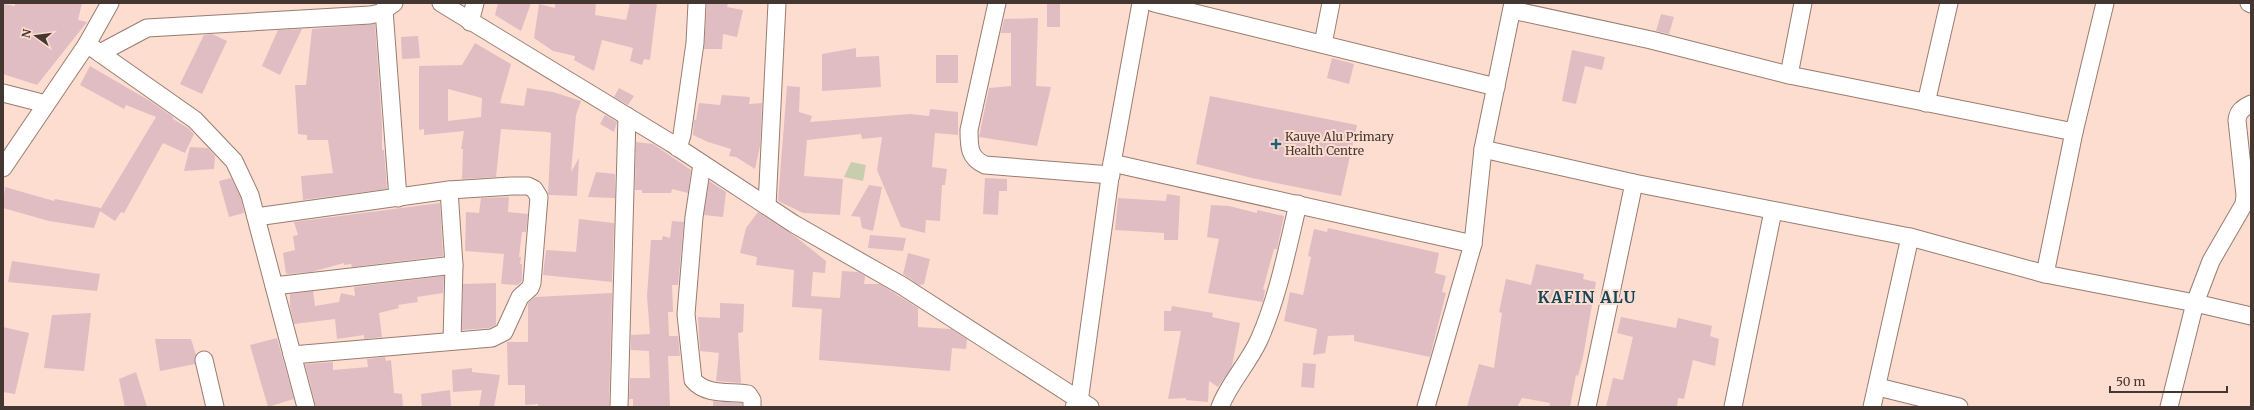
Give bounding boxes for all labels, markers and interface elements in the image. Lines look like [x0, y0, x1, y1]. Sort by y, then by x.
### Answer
north arrow [16, 16, 56, 56]
text: N [18, 27, 34, 39]
place label: Kauye Alu Primary Health Centre [1285, 129, 1394, 158]
marker: Kauye Alu Primary Health Centre [1270, 138, 1282, 150]
district label: KAFIN ALU [1538, 287, 1636, 307]
scale bar [2110, 368, 2227, 394]
text: 50 m [2116, 374, 2145, 389]

